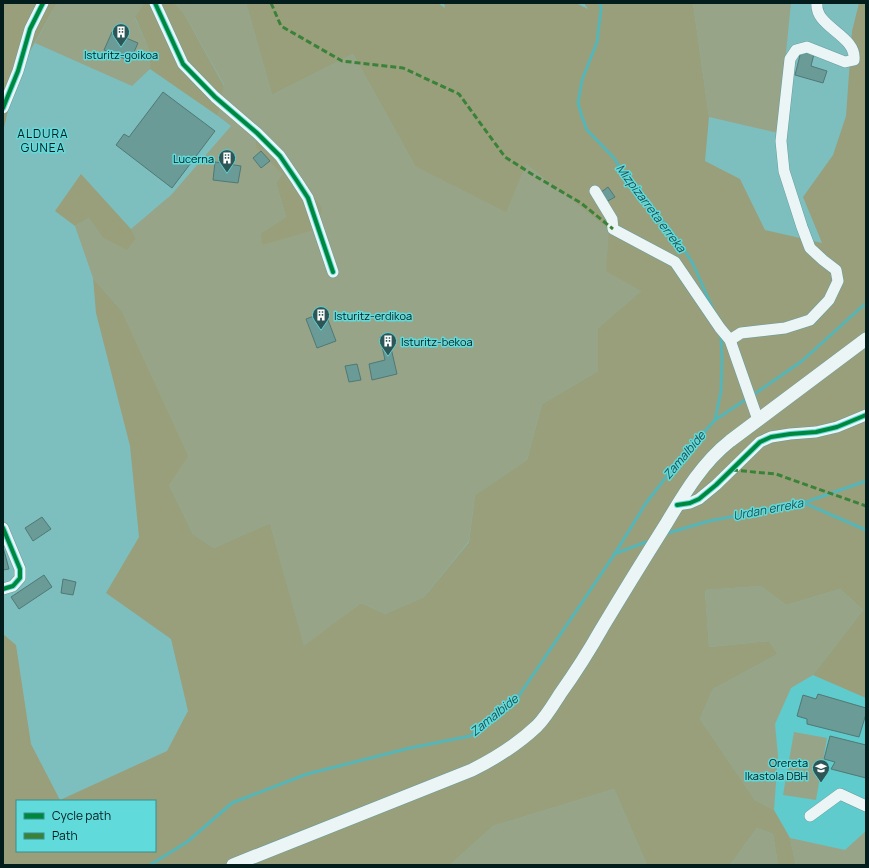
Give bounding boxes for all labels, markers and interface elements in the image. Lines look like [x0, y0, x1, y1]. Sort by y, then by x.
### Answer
building icon: Isturitz-goikoa [111, 22, 131, 47]
place label: Isturitz-goikoa [84, 47, 158, 62]
district label: ALDURA GUNEA [17, 125, 69, 156]
building icon: Lucerna [217, 148, 237, 173]
place label: Lucerna [173, 151, 214, 166]
water label: Mizpizarreta erreka [612, 160, 691, 257]
building icon: Isturitz-erdikoa [311, 305, 331, 330]
place label: Isturitz-erdikoa [334, 308, 412, 323]
building icon: Isturitz-bekoa [378, 331, 398, 356]
place label: Isturitz-bekoa [401, 334, 473, 349]
water label: Zamalbide [659, 427, 710, 483]
water label: Urdan erreka [731, 494, 806, 524]
water label: Zamalbide [466, 690, 523, 740]
place label: Orereta Ikastola DBH [745, 755, 808, 783]
school or university icon: Orereta Ikastola DBH [811, 758, 831, 783]
legend [16, 800, 156, 852]
text: Cycle path [52, 807, 111, 824]
text: Path [52, 827, 78, 844]

